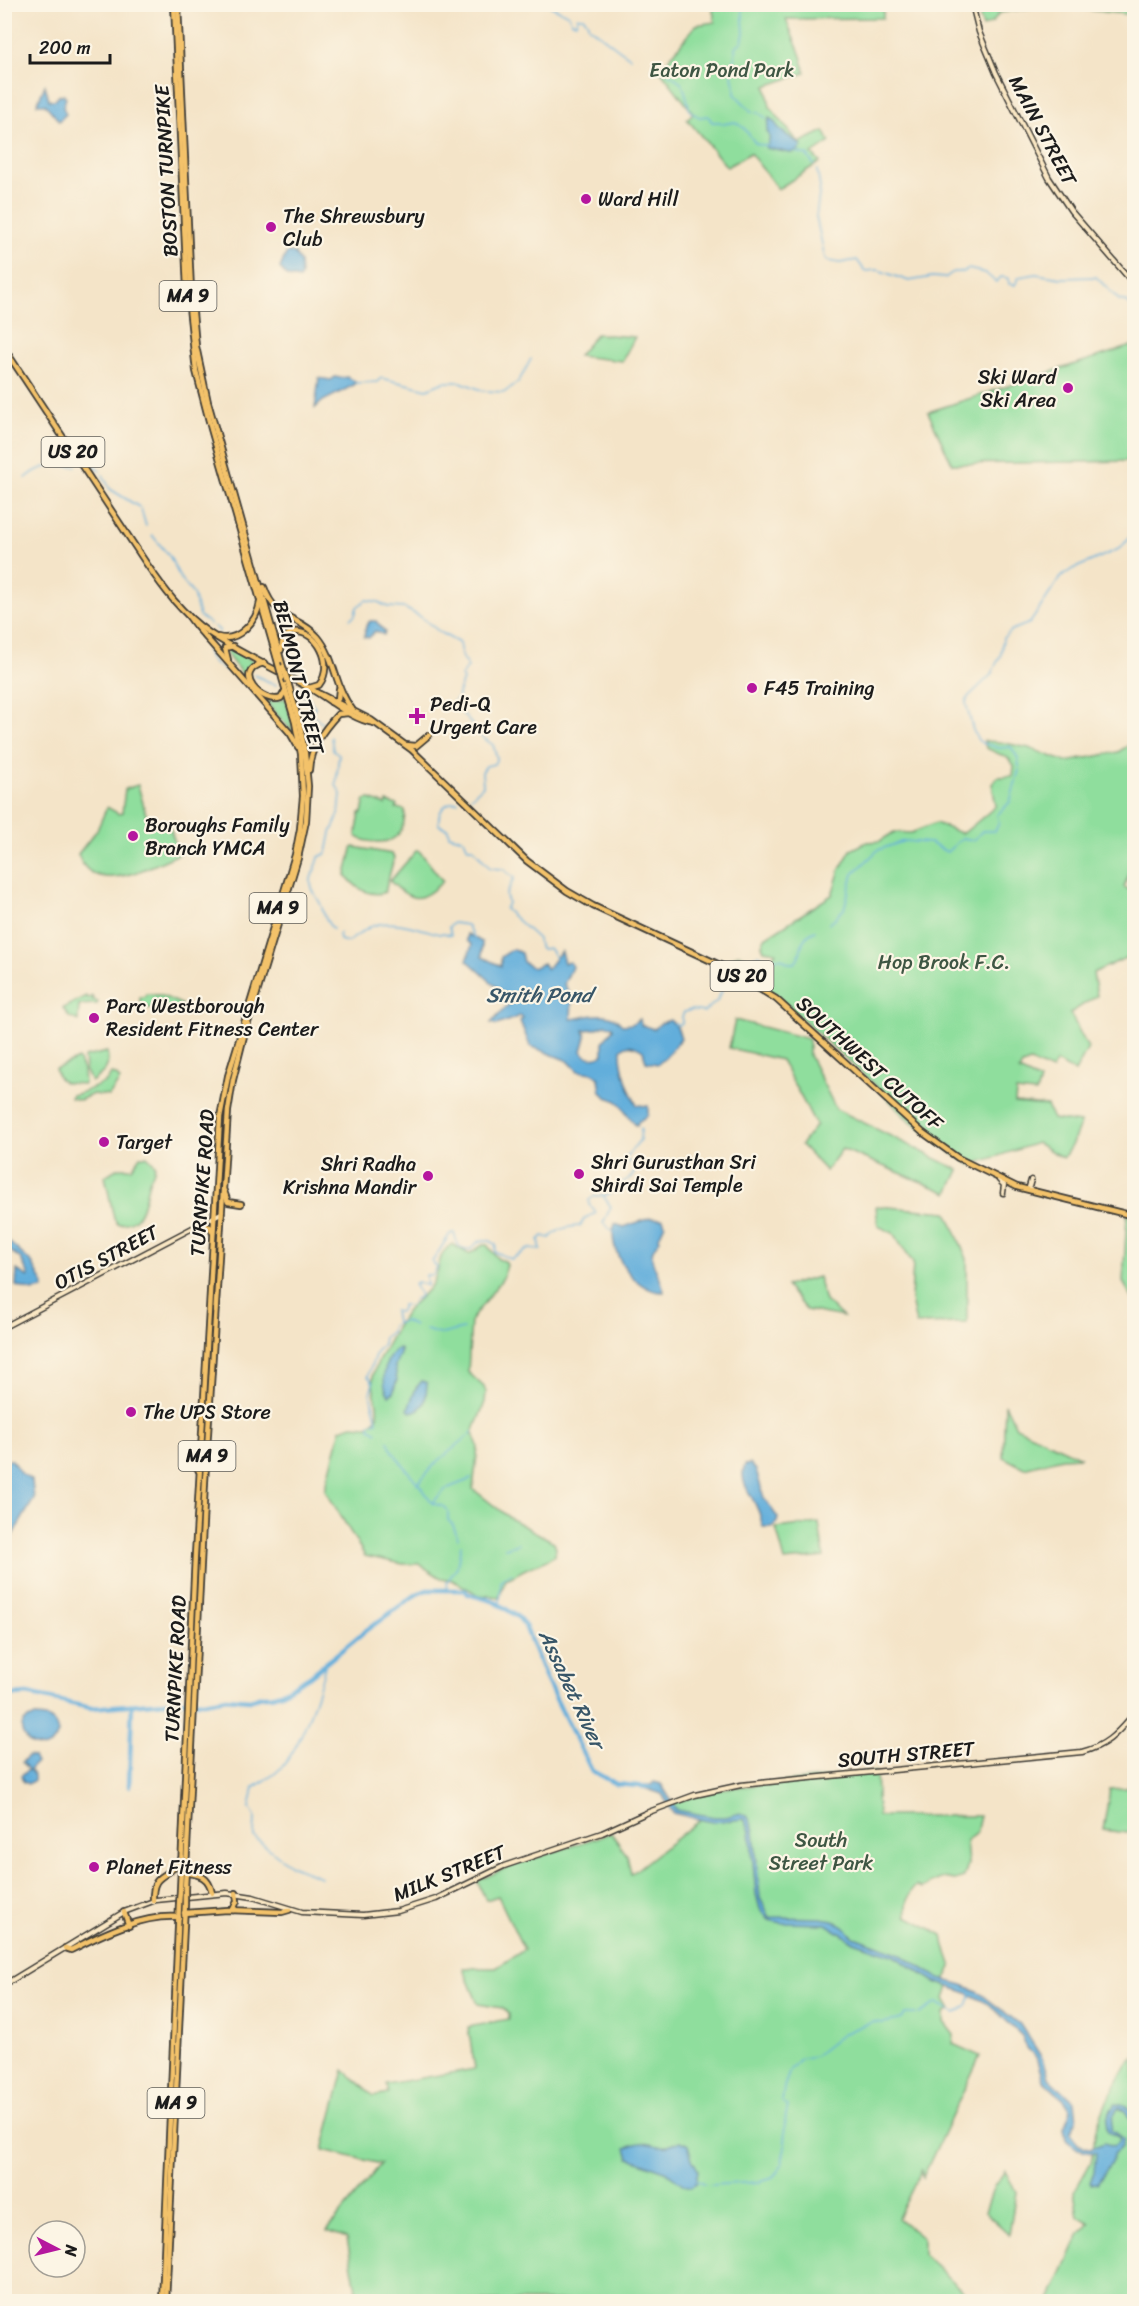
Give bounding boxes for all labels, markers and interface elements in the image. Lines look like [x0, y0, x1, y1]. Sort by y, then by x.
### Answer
scale bar [30, 27, 110, 65]
text: 200 m [39, 32, 91, 64]
park label: Eaton Pond Park [649, 53, 795, 88]
street label: MAIN STREET [999, 69, 1087, 193]
street label: BOSTON TURNPIKE [144, 82, 188, 258]
place label: Ward Hill [598, 182, 680, 217]
marker: Ward Hill [579, 192, 593, 206]
place label: The Shrewsbury Club [283, 199, 425, 257]
marker: The Shrewsbury Club [264, 220, 278, 234]
road number: MA 9 [160, 281, 216, 311]
place label: Ski Ward Ski Area [978, 360, 1057, 418]
marker: Ski Ward Ski Area [1061, 381, 1075, 395]
road number: US 20 [42, 437, 104, 467]
street label: BELMONT STREET [263, 597, 335, 758]
place label: F45 Training [764, 671, 875, 706]
marker: F45 Training [745, 681, 759, 695]
place label: Pedi-Q Urgent Care [430, 687, 537, 745]
marker: Pedi-Q Urgent Care [408, 707, 426, 725]
place label: Boroughs Family Branch YMCA [145, 808, 290, 866]
marker: Boroughs Family Branch YMCA [126, 829, 140, 843]
road number: MA 9 [250, 893, 306, 923]
park label: Hop Brook F.C. [878, 945, 1010, 980]
road number: US 20 [710, 961, 774, 991]
water label: Smith Pond [486, 976, 597, 1014]
street label: SOUTHWEST CUTOFF [788, 987, 952, 1140]
place label: Parc Westborough Resident Fitness Center [106, 989, 320, 1047]
marker: Parc Westborough Resident Fitness Center [87, 1011, 101, 1025]
street label: TURNPIKE ROAD [180, 1108, 225, 1258]
place label: Target [116, 1125, 173, 1160]
marker: Target [97, 1135, 111, 1149]
place label: Shri Gurusthan Sri Shirdi Sai Temple [591, 1145, 757, 1203]
place label: Shri Radha Krishna Mandir [283, 1147, 418, 1205]
marker: Shri Gurusthan Sri Shirdi Sai Temple [572, 1167, 586, 1181]
marker: Shri Radha Krishna Mandir [421, 1169, 435, 1183]
street label: OTIS STREET [48, 1215, 166, 1300]
place label: The UPS Store [143, 1395, 271, 1430]
marker: The UPS Store [124, 1405, 138, 1419]
road number: MA 9 [178, 1441, 236, 1471]
street label: TURNPIKE ROAD [154, 1595, 197, 1743]
water label: Assabet River [527, 1622, 618, 1758]
street label: SOUTH STREET [836, 1731, 978, 1778]
park label: South Street Park [769, 1823, 874, 1881]
street label: MILK STREET [387, 1834, 513, 1912]
place label: Planet Fitness [106, 1850, 233, 1885]
marker: Planet Fitness [87, 1860, 101, 1874]
road number: MA 9 [148, 2088, 204, 2118]
north arrow [27, 2219, 87, 2279]
text: N [56, 2243, 87, 2259]

